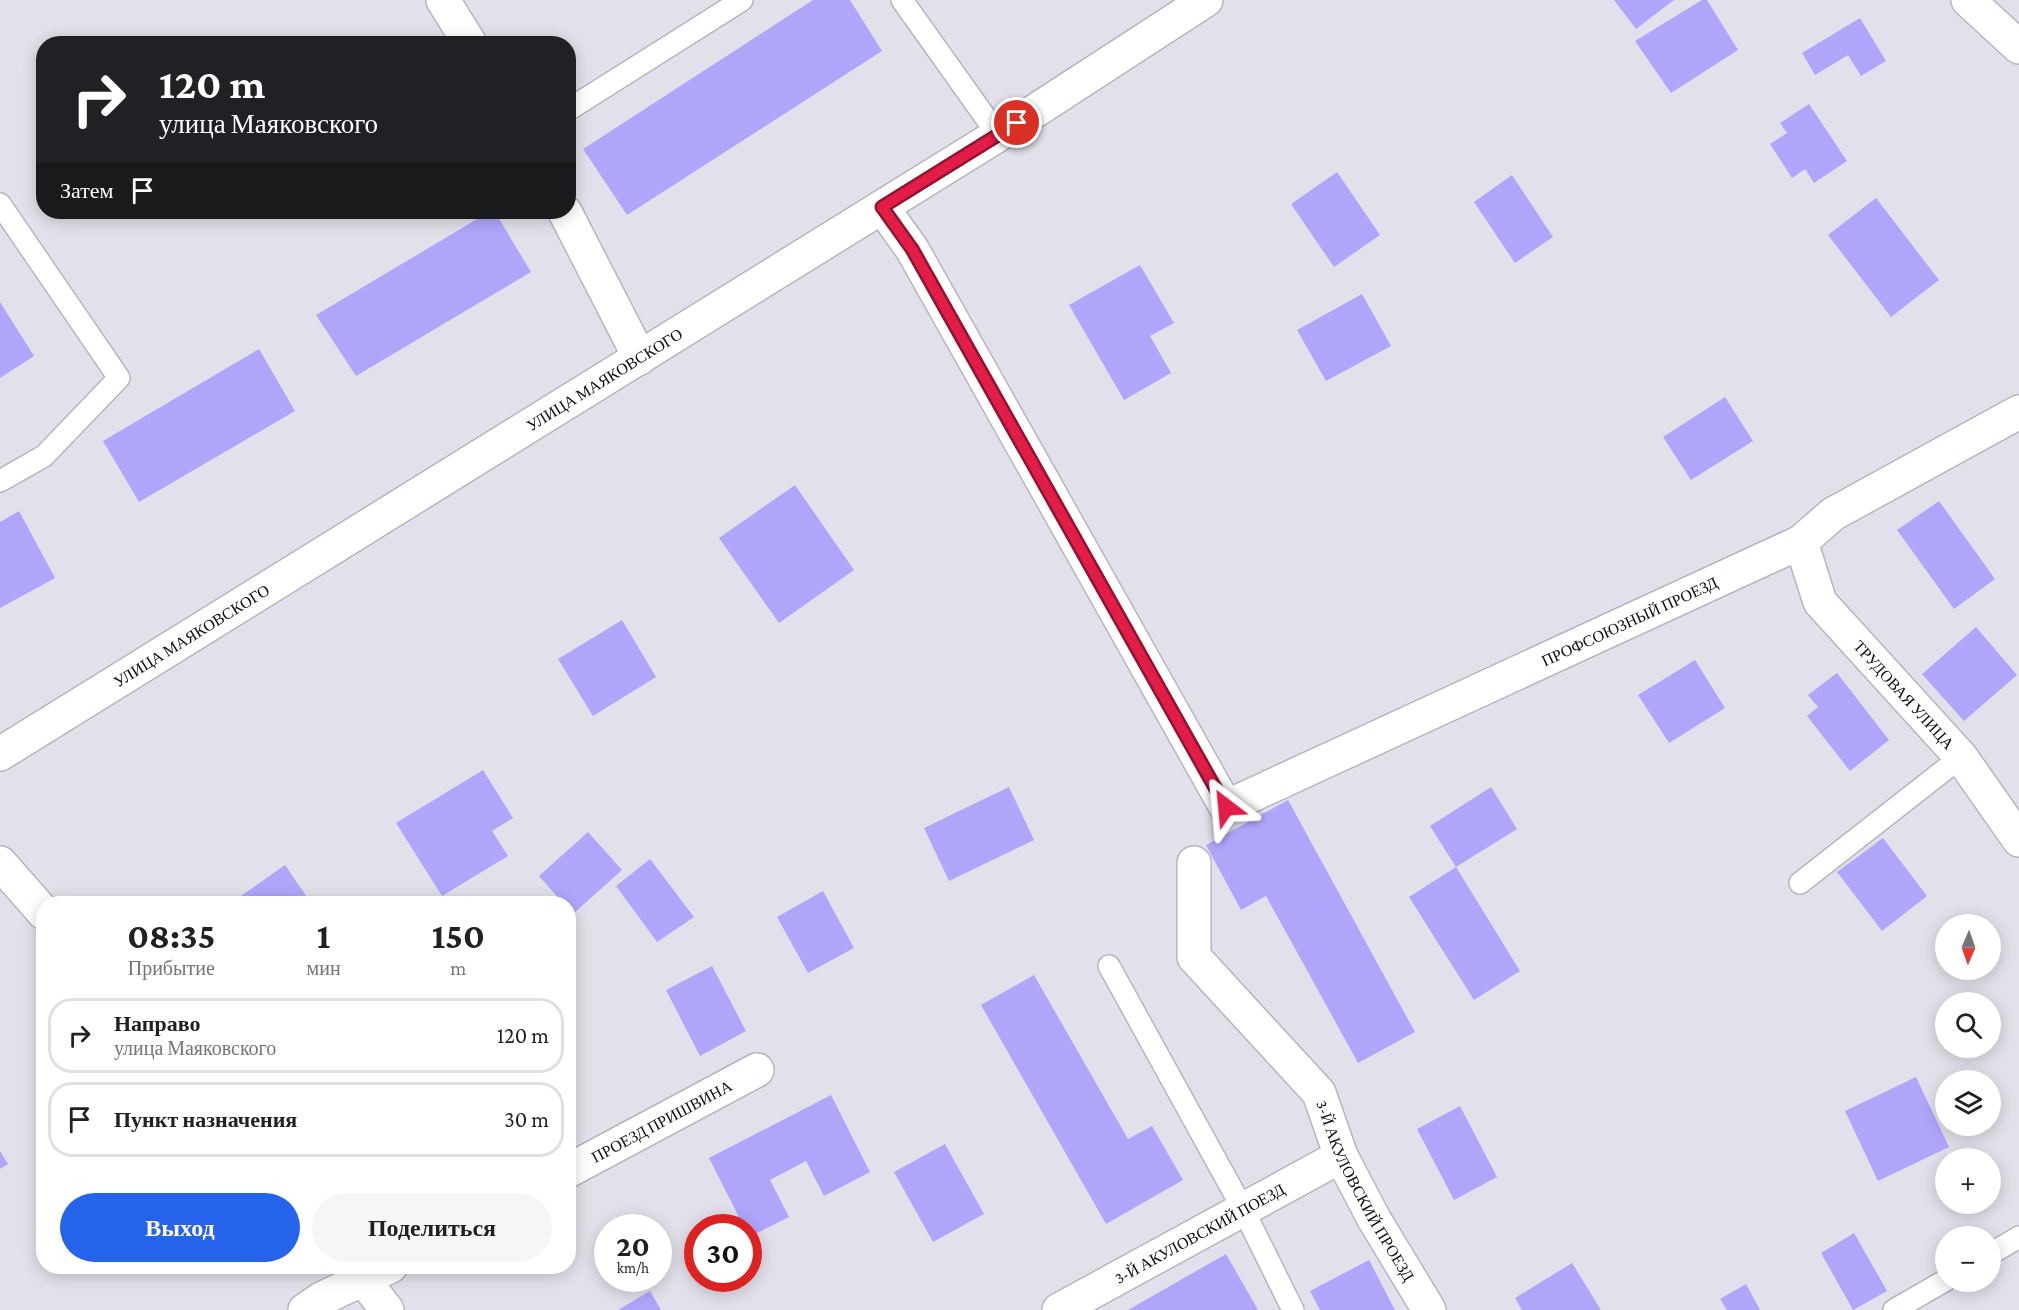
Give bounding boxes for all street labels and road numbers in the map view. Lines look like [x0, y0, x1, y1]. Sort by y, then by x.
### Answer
street label: УЛИЦА МАЯКОВСКОГО [524, 325, 685, 434]
street label: ПРОФСОЮЗНЫЙ ПРОЕЗД [1539, 574, 1721, 669]
street label: УЛИЦА МАЯКОВСКОГО [111, 581, 272, 690]
street label: ТРУДОВАЯ УЛИЦА [1850, 637, 1958, 753]
street label: ПРОЕЗД ПРИШВИНА [589, 1077, 735, 1166]
street label: 3-Й АКУЛОВСКИЙ ПРОЕЗД [1313, 1098, 1417, 1285]
street label: 3-Й АКУЛОВСКИЙ ПОЕЗД [1112, 1180, 1288, 1287]

